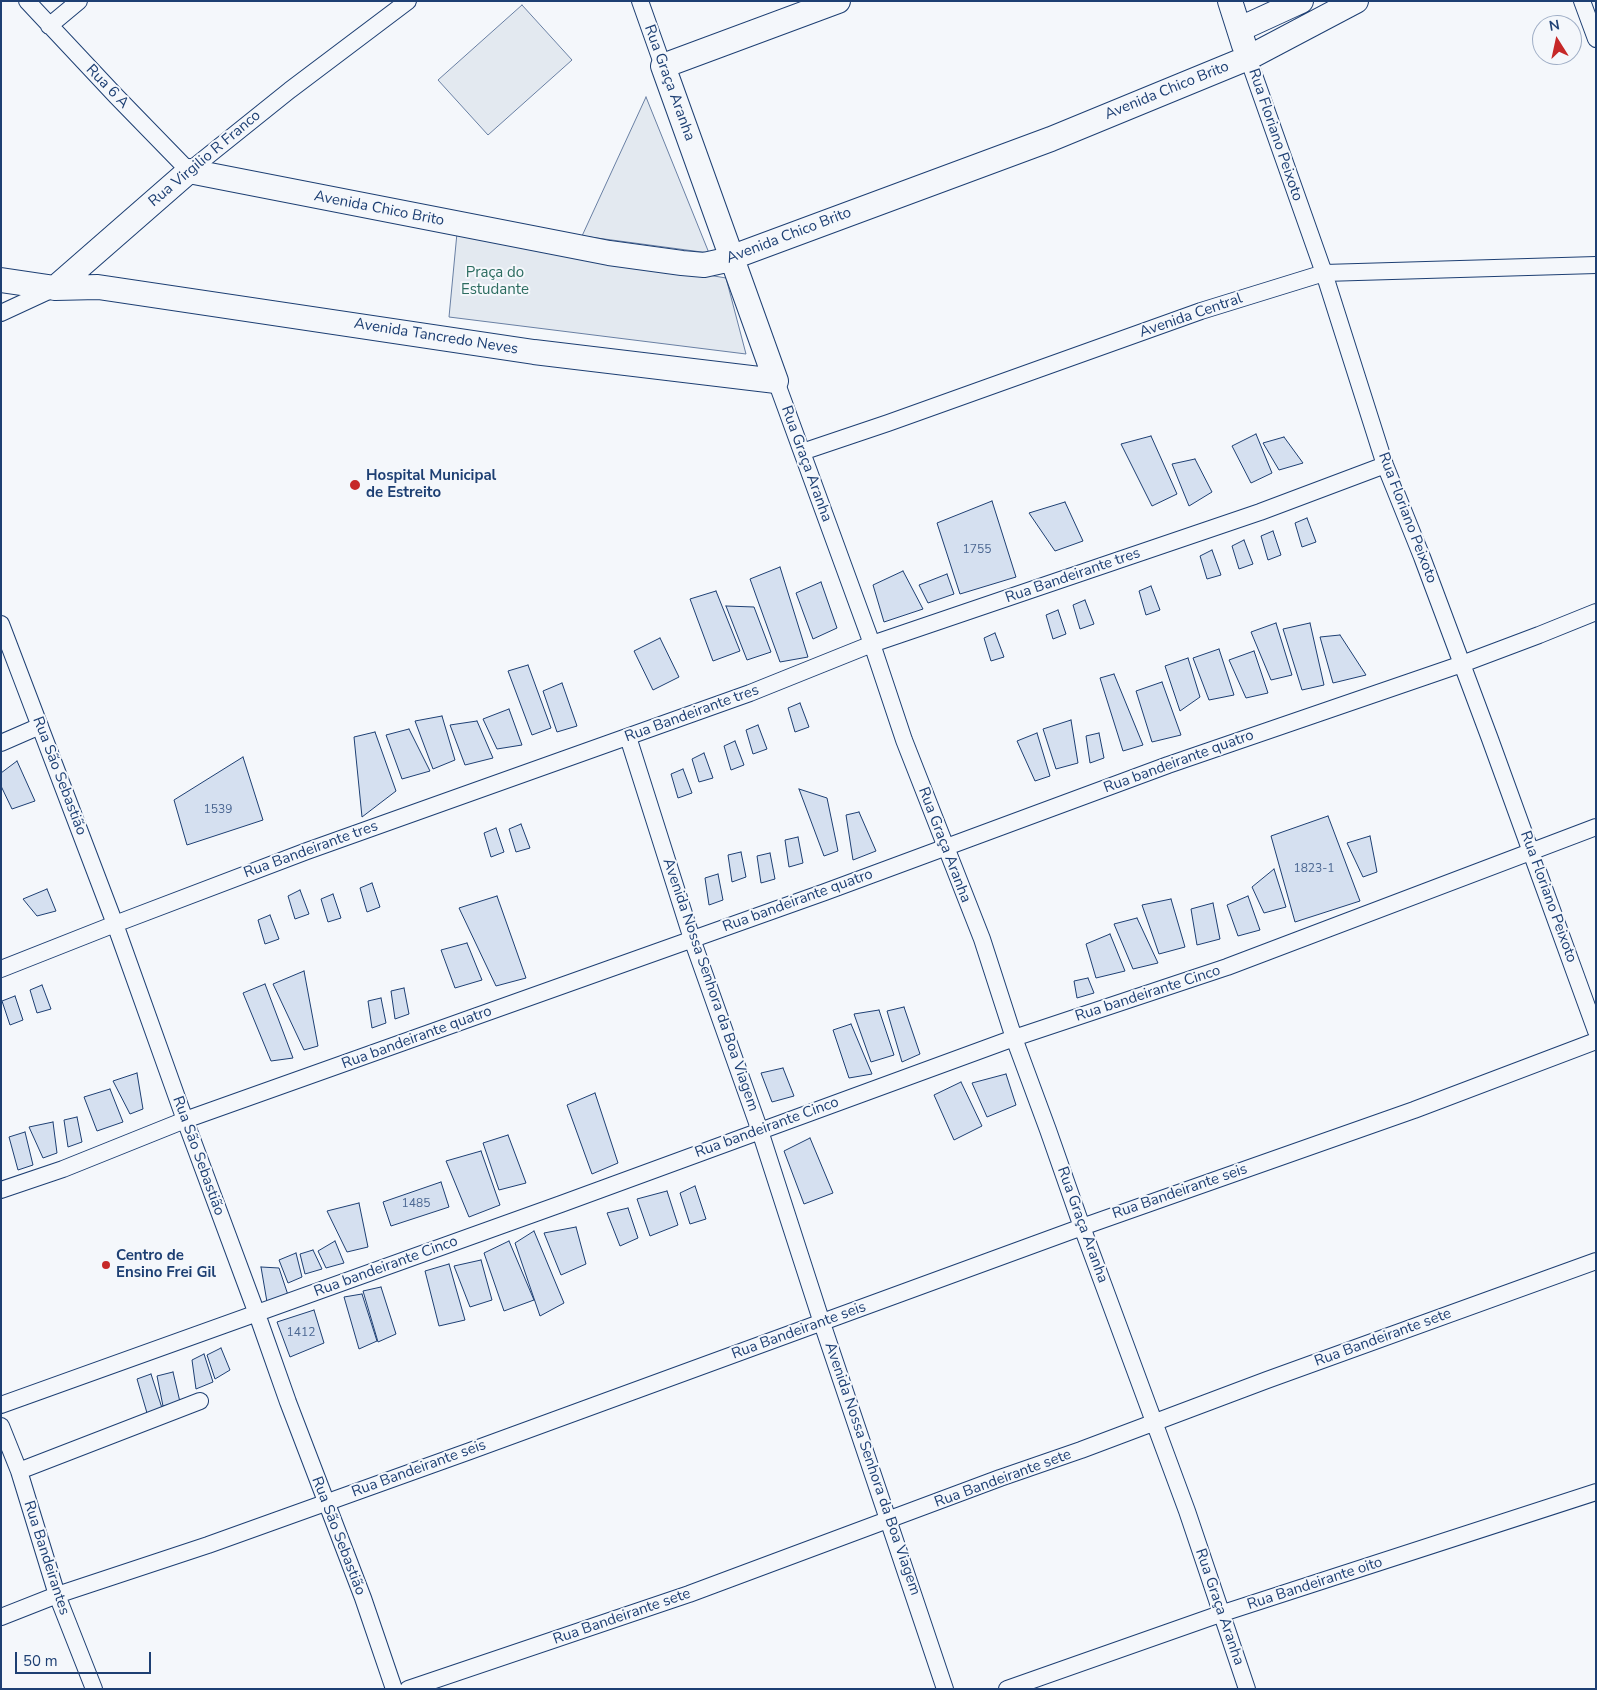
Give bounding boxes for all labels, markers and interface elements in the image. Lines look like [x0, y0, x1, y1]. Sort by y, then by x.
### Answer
north arrow [1532, 15, 1582, 65]
text: N [1548, 15, 1561, 36]
street label: Rua Graça Aranha [640, 22, 698, 144]
street label: Avenida Chico Brito [1102, 58, 1232, 124]
street label: Rua 6 A [82, 61, 132, 113]
street label: Rua Floriano Peixoto [1244, 66, 1306, 204]
street label: Rua Virgilio R Franco [145, 107, 265, 211]
street label: Avenida Chico Brito [312, 188, 446, 230]
street label: Avenida Chico Brito [724, 204, 854, 268]
park label: Praça do Estudante [461, 264, 529, 299]
street label: Avenida Central [1137, 290, 1245, 342]
street label: Avenida Tancredo Neves [353, 315, 519, 359]
street label: Rua Graça Aranha [777, 403, 835, 525]
street label: Rua Floriano Peixoto [1374, 450, 1440, 586]
place label: Hospital Municipal de Estreito [366, 467, 496, 502]
marker: Hospital Municipal de Estreito [348, 478, 362, 492]
house number: 1755 [963, 543, 991, 557]
street label: Rua Bandeirante tres [1003, 544, 1143, 608]
street label: Rua Bandeirante tres [622, 681, 762, 747]
street label: Rua São Sebastião [28, 714, 90, 838]
street label: Rua bandeirante quatro [1101, 726, 1257, 798]
street label: Rua Graça Aranha [914, 785, 974, 905]
house number: 1539 [204, 803, 232, 817]
street label: Rua Bandeirante tres [241, 817, 381, 883]
street label: Rua Floriano Peixoto [1516, 829, 1580, 965]
street label: Avenida Nossa Senhora da Boa Viagem [658, 856, 762, 1114]
house number: 1823-1 [1293, 862, 1335, 876]
street label: Rua bandeirante quatro [720, 865, 876, 937]
street label: Rua bandeirante Cinco [1073, 962, 1223, 1026]
street label: Rua bandeirante quatro [339, 1002, 495, 1074]
street label: Rua São Sebastião [168, 1094, 228, 1218]
street label: Rua bandeirante Cinco [693, 1094, 841, 1162]
street label: Rua Bandeirante seis [1110, 1160, 1250, 1224]
street label: Rua Graça Aranha [1053, 1164, 1111, 1286]
house number: 1485 [402, 1197, 430, 1211]
street label: Rua bandeirante Cinco [312, 1233, 460, 1301]
place label: Centro de Ensino Frei Gil [116, 1247, 216, 1282]
marker: Centro de Ensino Frei Gil [100, 1259, 112, 1271]
street label: Rua Bandeirante seis [729, 1298, 869, 1364]
street label: Rua Bandeirante sete [1312, 1305, 1454, 1371]
house number: 1412 [287, 1326, 315, 1340]
street label: Avenida Nossa Senhora da Boa Viagem [820, 1340, 924, 1598]
street label: Rua Bandeirante seis [349, 1436, 489, 1502]
street label: Rua Bandeirante sete [932, 1446, 1074, 1512]
street label: Rua São Sebastião [307, 1474, 369, 1598]
street label: Rua Bandeirantes [19, 1499, 73, 1617]
street label: Rua Graça Aranha [1191, 1546, 1247, 1668]
street label: Rua Bandeirante oito [1245, 1554, 1385, 1614]
street label: Rua Bandeirante sete [551, 1585, 693, 1649]
scale bar [18, 1642, 154, 1674]
text: 50 m [23, 1651, 58, 1671]

